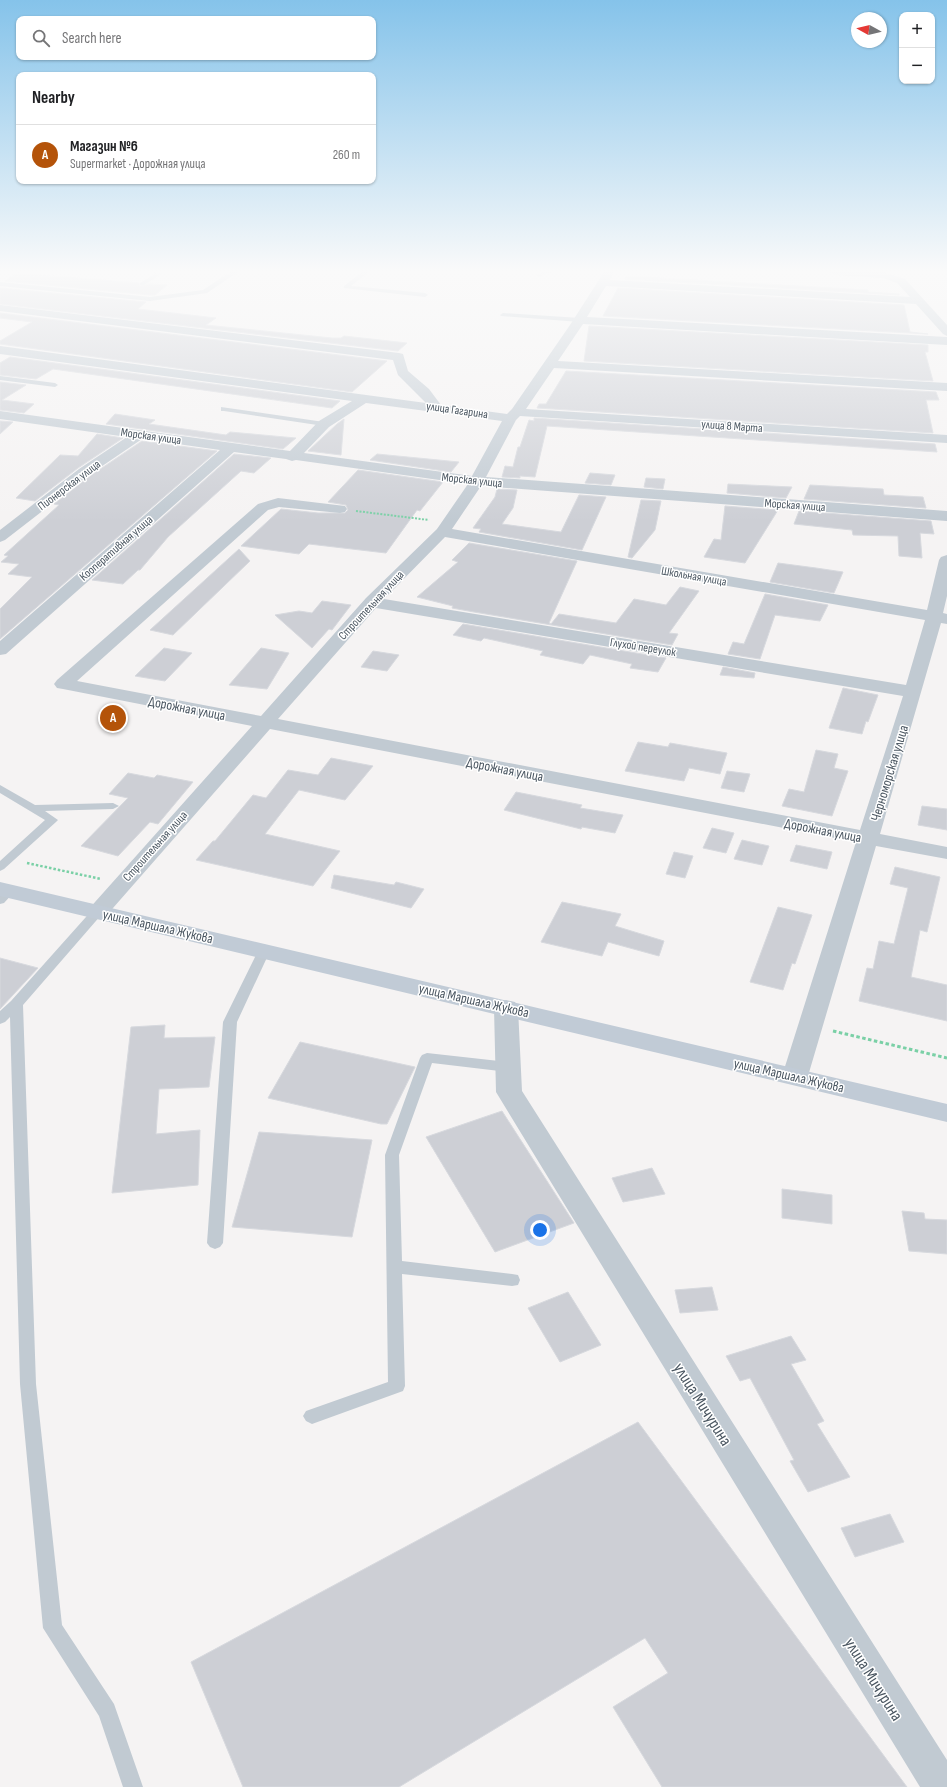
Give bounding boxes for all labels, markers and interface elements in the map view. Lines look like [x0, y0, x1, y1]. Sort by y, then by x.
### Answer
north arrow [851, 12, 887, 48]
map controls [899, 12, 935, 84]
button: + [899, 12, 935, 48]
search box [16, 16, 376, 60]
icon: search [30, 27, 52, 49]
text: Search here [62, 29, 122, 48]
button: − [899, 48, 935, 84]
text: Nearby [32, 88, 75, 108]
text: Магазин №6 [70, 137, 138, 156]
text: A [42, 147, 48, 163]
text: 260 m [333, 147, 360, 163]
text: Supermarket · Дорожная улица [70, 156, 205, 172]
street label: улица Гагарина [425, 399, 489, 422]
street label: улица 8 Марта [701, 417, 764, 436]
street label: Морская улица [120, 425, 183, 448]
street label: Пионерская улица [35, 457, 104, 514]
street label: Морская улица [441, 470, 503, 491]
street label: Морская улица [764, 496, 826, 515]
street label: Кооперативная улица [77, 512, 156, 584]
street label: Школьная улица [660, 563, 728, 590]
street label: Строительная улица [335, 567, 408, 643]
street label: Глухой переулок [609, 635, 677, 660]
street label: Дорожная улица [147, 693, 227, 724]
pin: A [100, 703, 126, 733]
street label: Черноморская улица [867, 723, 912, 823]
street label: Дорожная улица [465, 754, 545, 785]
street label: Строительная улица [120, 808, 191, 885]
street label: Дорожная улица [783, 815, 863, 846]
street label: улица Маршала Жукова [101, 906, 215, 947]
street label: улица Маршала Жукова [417, 980, 531, 1021]
street label: улица Маршала Жукова [732, 1055, 846, 1096]
your location [530, 1220, 550, 1240]
street label: улица Мичурина [669, 1359, 736, 1450]
street label: улица Мичурина [840, 1634, 907, 1725]

